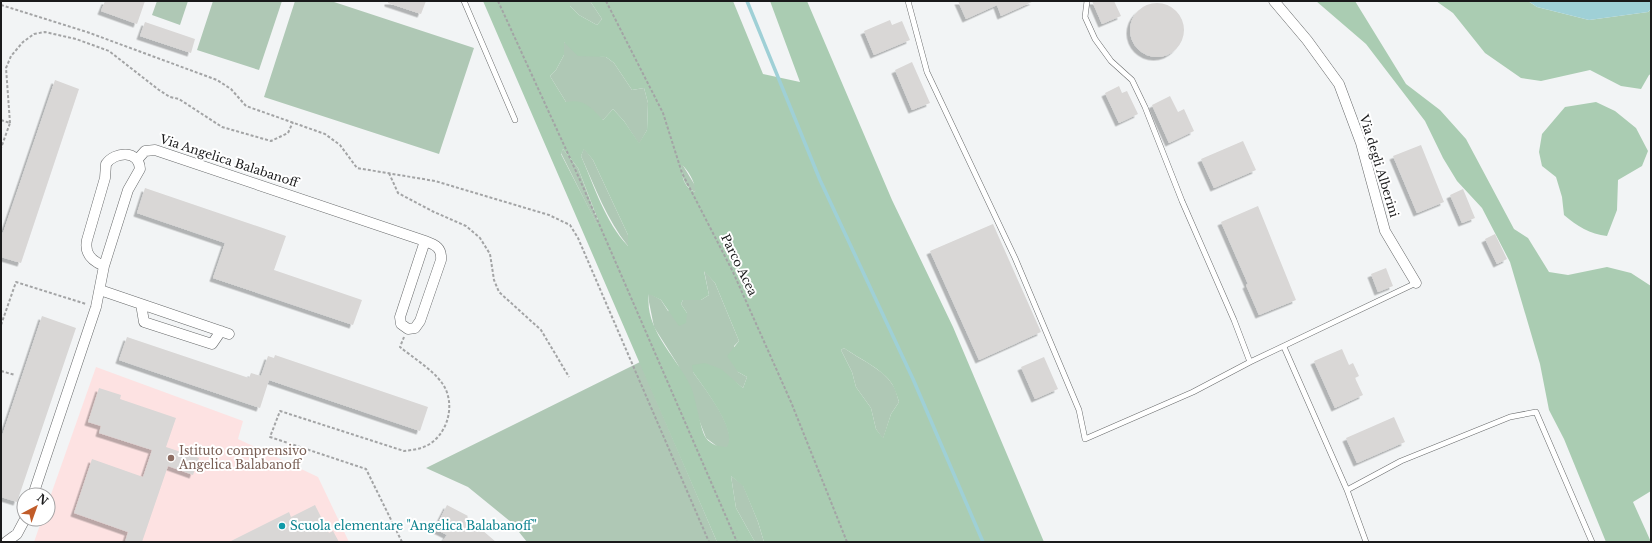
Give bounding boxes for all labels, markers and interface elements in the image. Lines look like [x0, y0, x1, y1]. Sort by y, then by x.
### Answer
street label: Via degli Alberini [1356, 112, 1402, 219]
street label: Via Angelica Balabanoff [157, 131, 301, 190]
street label: Parco Acea [718, 232, 761, 298]
place label: Istituto comprensivo Angelica Balabanoff [178, 443, 307, 472]
marker: Istituto comprensivo Angelica Balabanoff [166, 453, 176, 463]
north arrow [16, 487, 56, 527]
text: N [34, 491, 52, 509]
place label: Scuola elementare "Angelica Balabanoff" [290, 518, 537, 533]
marker: Scuola elementare "Angelica Balabanoff" [277, 521, 287, 531]

